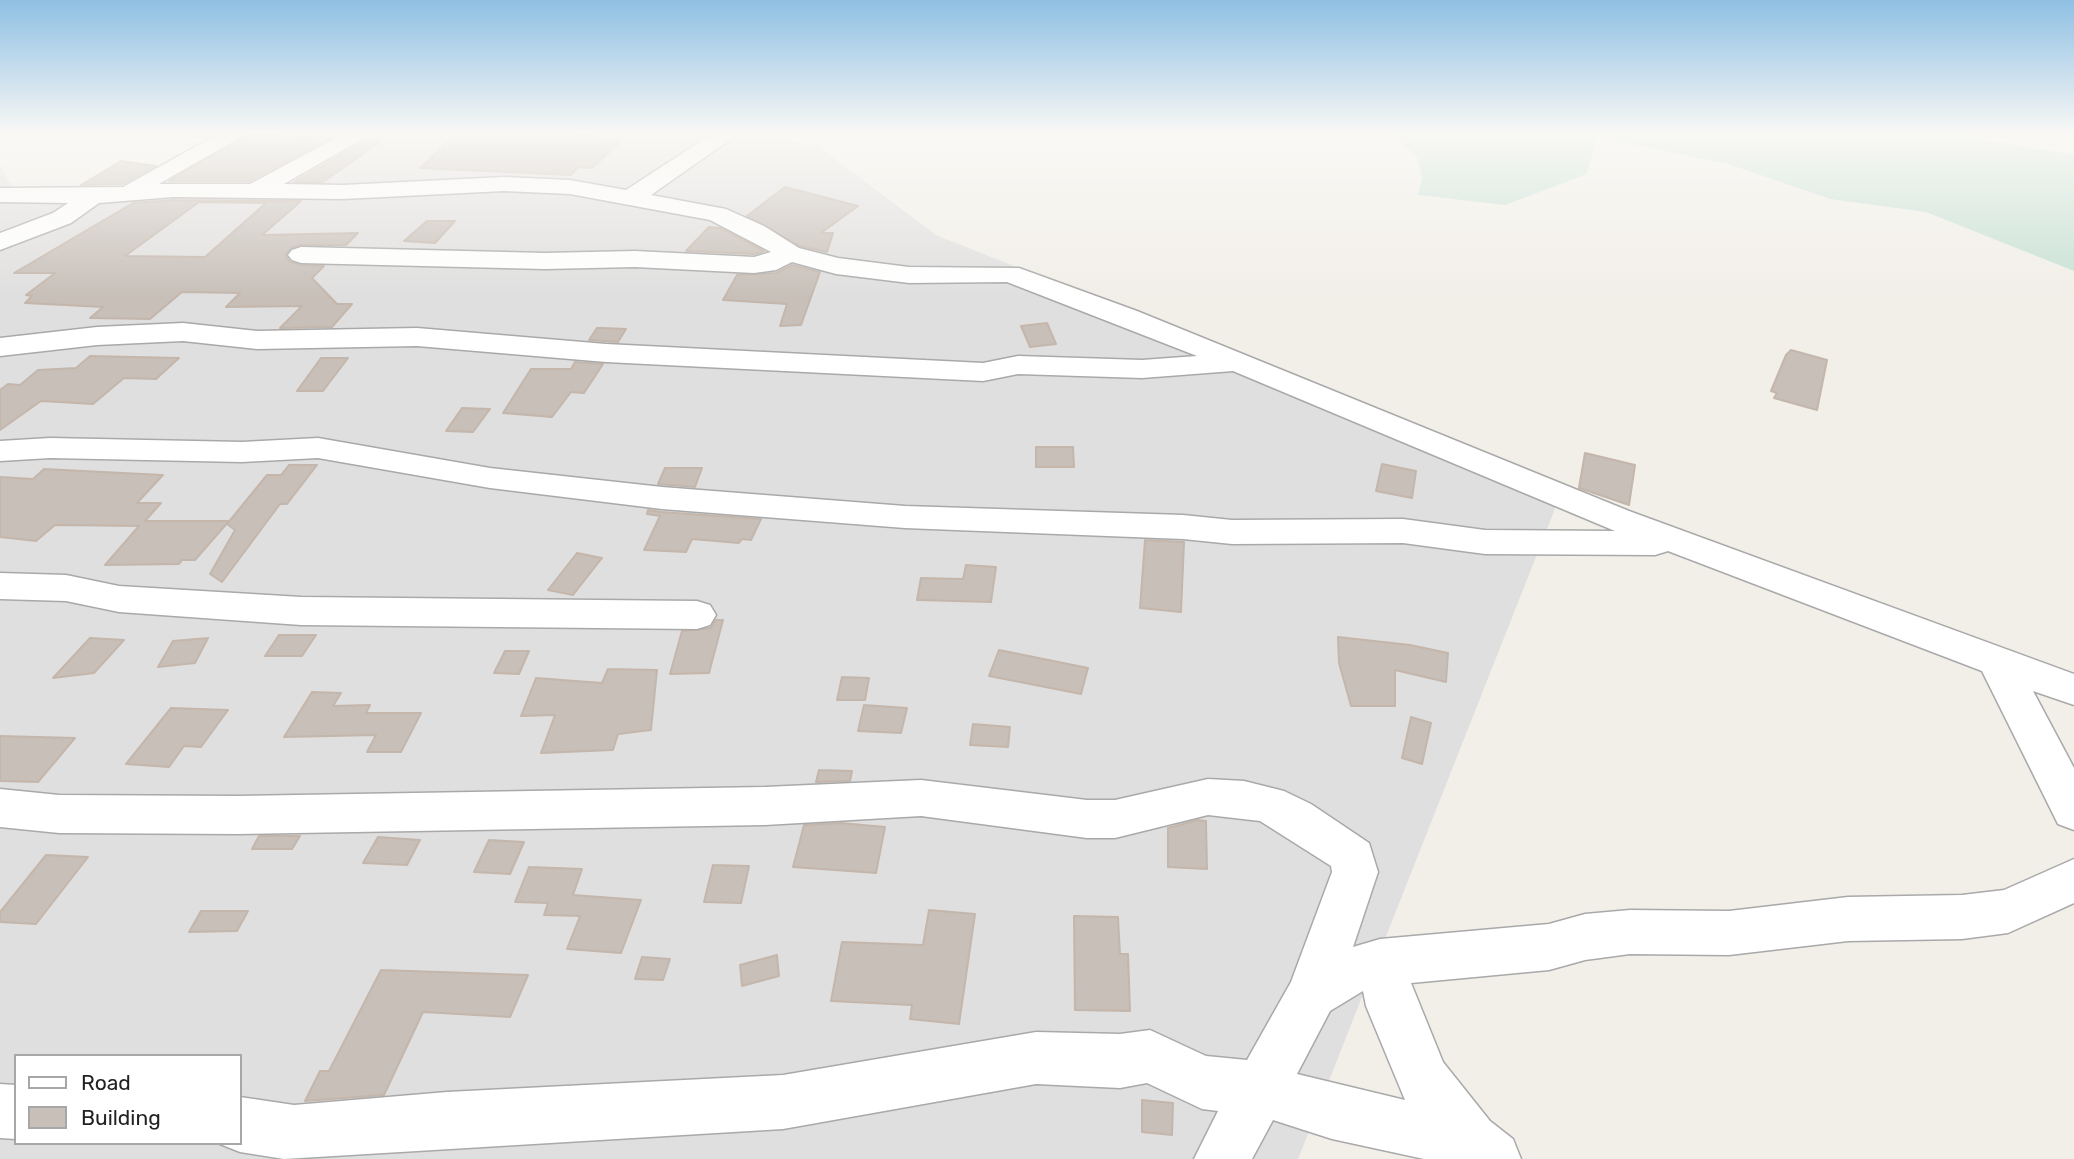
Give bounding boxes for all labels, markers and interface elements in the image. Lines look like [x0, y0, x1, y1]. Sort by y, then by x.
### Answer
legend [14, 1054, 242, 1145]
text: Road [81, 1070, 131, 1095]
text: Building [81, 1105, 161, 1130]

